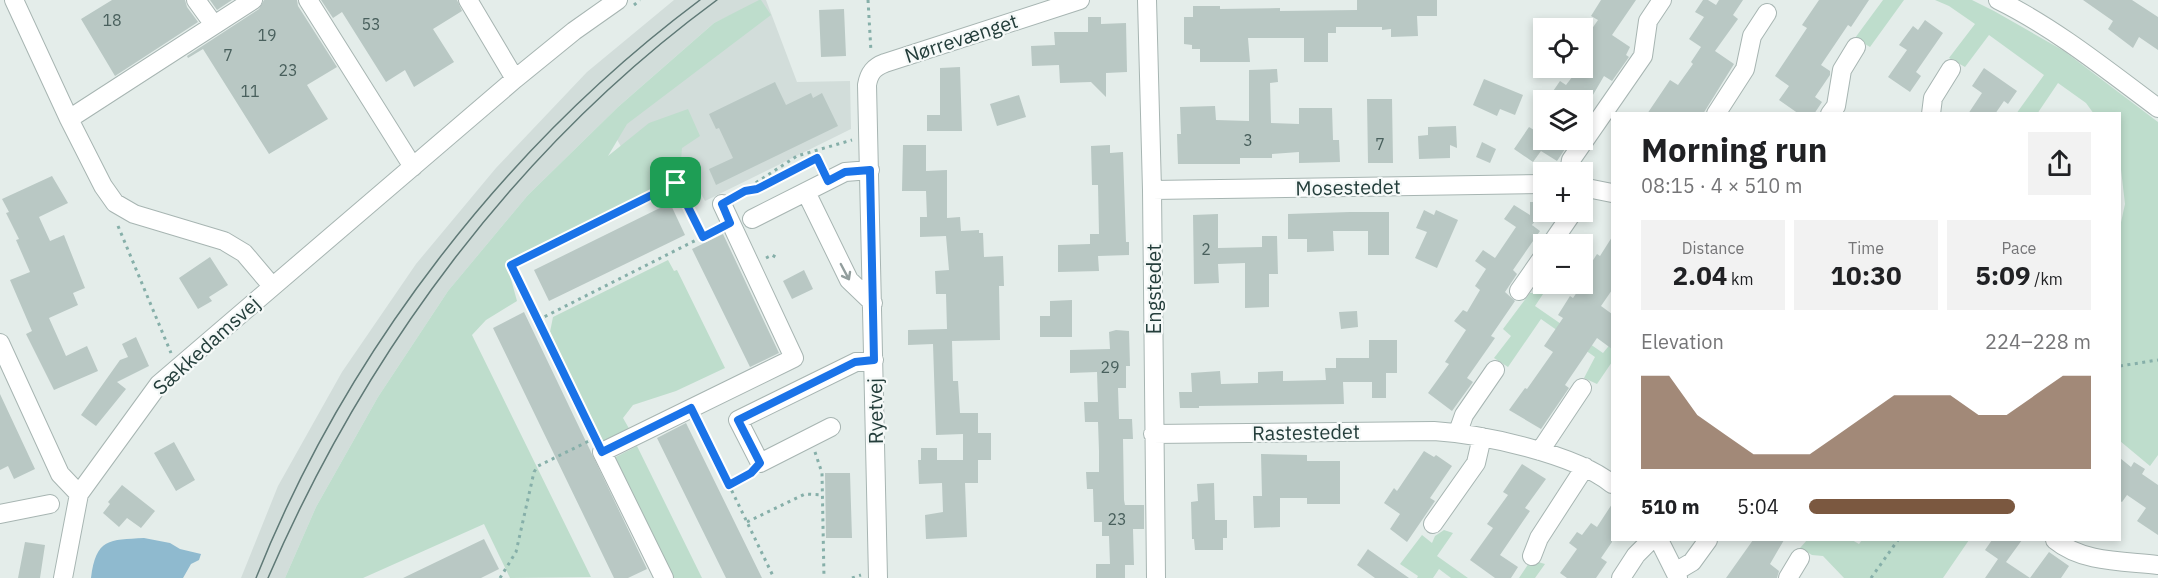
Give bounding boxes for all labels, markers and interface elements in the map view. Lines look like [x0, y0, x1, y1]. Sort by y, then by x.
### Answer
street label: Nørrevænget [901, 7, 1021, 69]
house number: 18 [102, 10, 122, 30]
house number: 53 [361, 14, 381, 34]
map controls [1533, 18, 1593, 294]
button: locate [1533, 18, 1593, 78]
house number: 19 [257, 25, 277, 45]
house number: 7 [223, 45, 233, 65]
house number: 23 [278, 60, 298, 80]
house number: 11 [240, 81, 260, 101]
button: layers [1533, 90, 1593, 150]
text: Morning run [1641, 128, 1827, 171]
house number: 3 [1243, 130, 1253, 150]
button: share [2028, 132, 2091, 195]
house number: 7 [1375, 134, 1385, 154]
pin [650, 157, 701, 208]
button: + [1533, 162, 1593, 222]
icon: arrive [659, 166, 692, 199]
text: 08:15 · 4 × 510 m [1641, 172, 1802, 199]
street label: Mosestedet [1295, 173, 1401, 201]
button: − [1533, 234, 1593, 294]
text: Distance [1682, 238, 1744, 258]
text: Time [1848, 238, 1884, 258]
text: Pace [2002, 238, 2036, 258]
house number: 2 [1201, 239, 1211, 259]
street label: Engstedet [1140, 244, 1167, 334]
text: 2.04 [1672, 258, 1727, 292]
text: 10:30 [1831, 258, 1901, 292]
text: 5:09 [1975, 258, 2031, 292]
one-way arrow [839, 263, 851, 280]
text: km [1727, 269, 1754, 289]
text: /km [2031, 269, 2063, 289]
street label: Sækkedamsvej [147, 290, 265, 400]
text: Elevation [1641, 328, 1724, 355]
text: 224–228 m [1985, 328, 2091, 355]
house number: 29 [1100, 357, 1120, 377]
street label: Ryetvej [861, 378, 889, 444]
street label: Rastestedet [1252, 418, 1360, 446]
text: 510 m [1641, 493, 1700, 520]
text: 5:04 [1737, 493, 1779, 520]
house number: 23 [1107, 509, 1127, 529]

